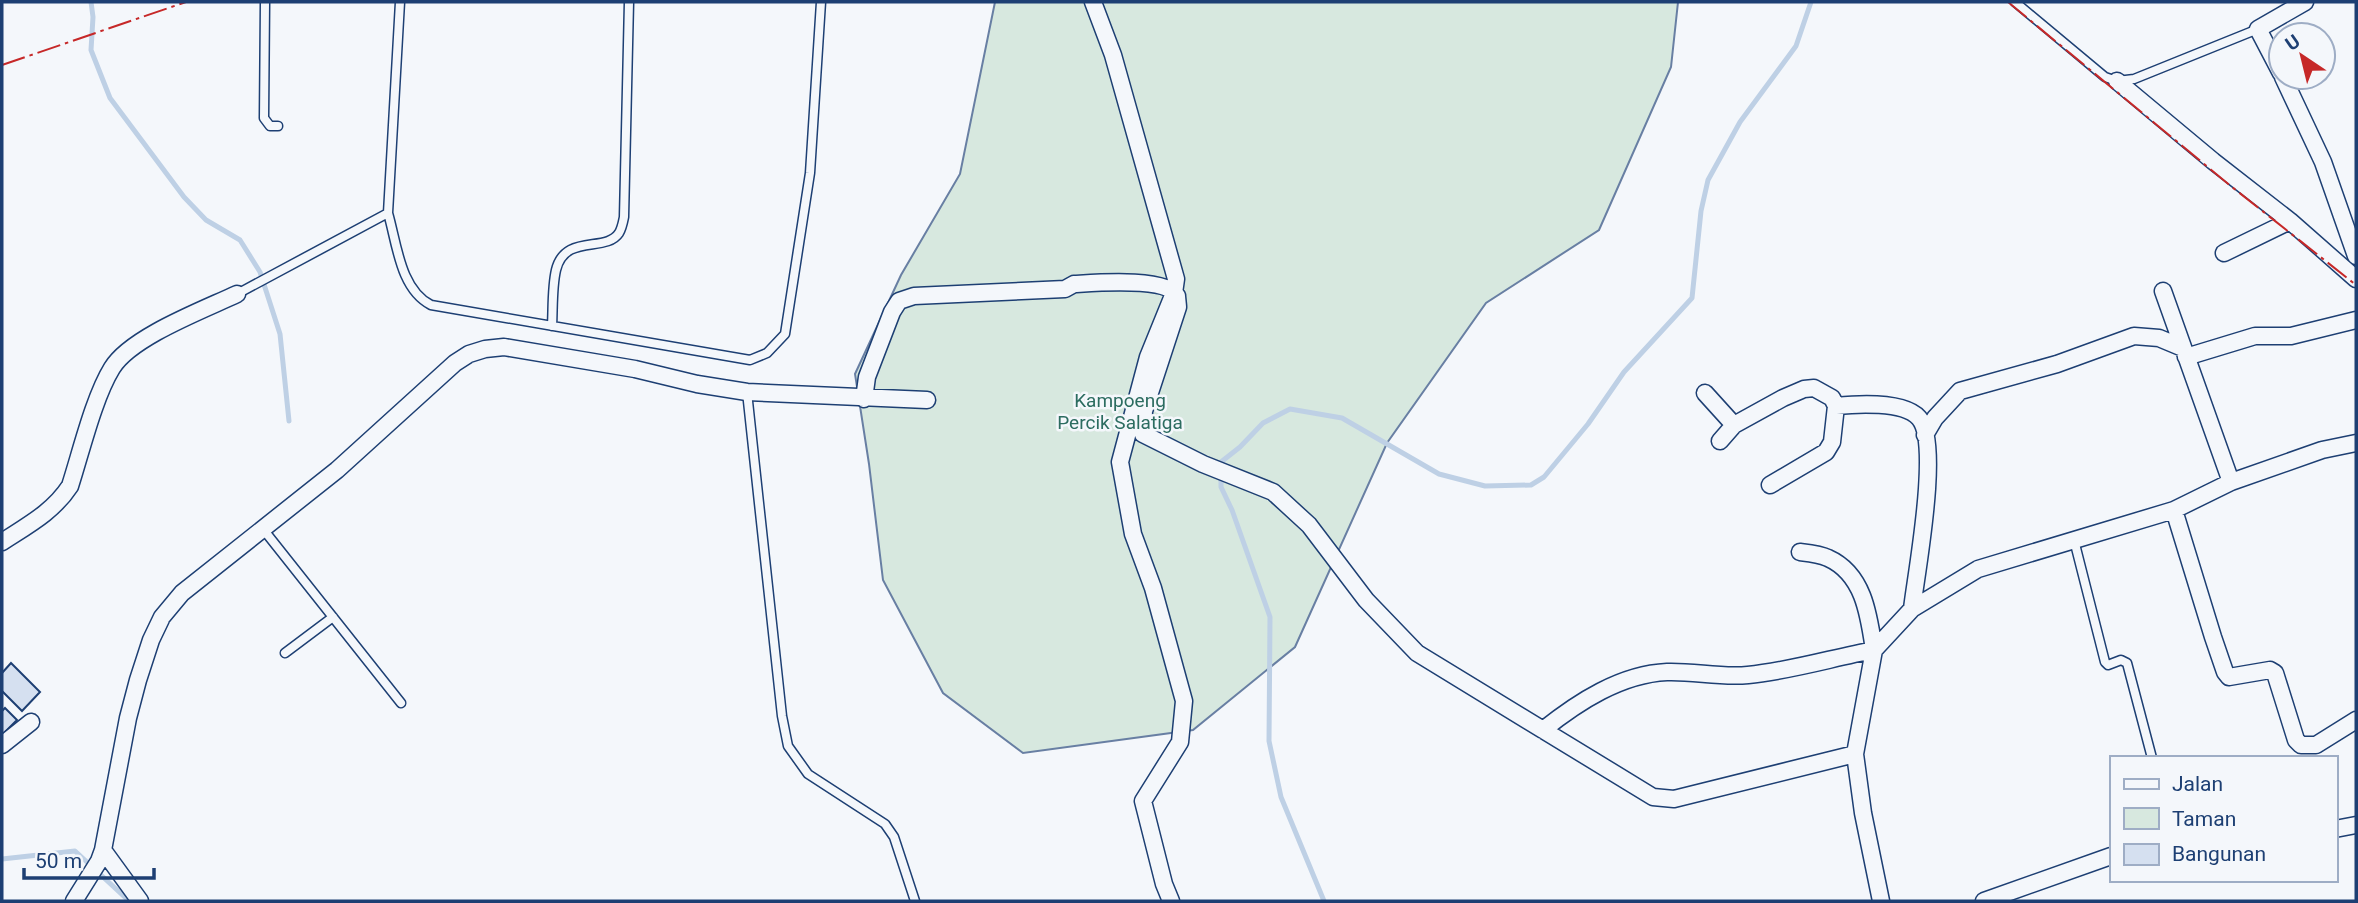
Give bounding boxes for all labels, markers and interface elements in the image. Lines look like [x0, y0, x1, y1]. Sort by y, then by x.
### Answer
north arrow [2267, 21, 2337, 91]
text: U [2281, 29, 2304, 55]
park label: Kampoeng Percik Salatiga [1057, 389, 1183, 434]
legend [2110, 756, 2337, 882]
text: Jalan [2172, 772, 2223, 796]
text: Taman [2172, 807, 2236, 831]
scale bar [24, 836, 154, 880]
text: Bangunan [2172, 842, 2266, 866]
text: 50 m [35, 849, 82, 873]

